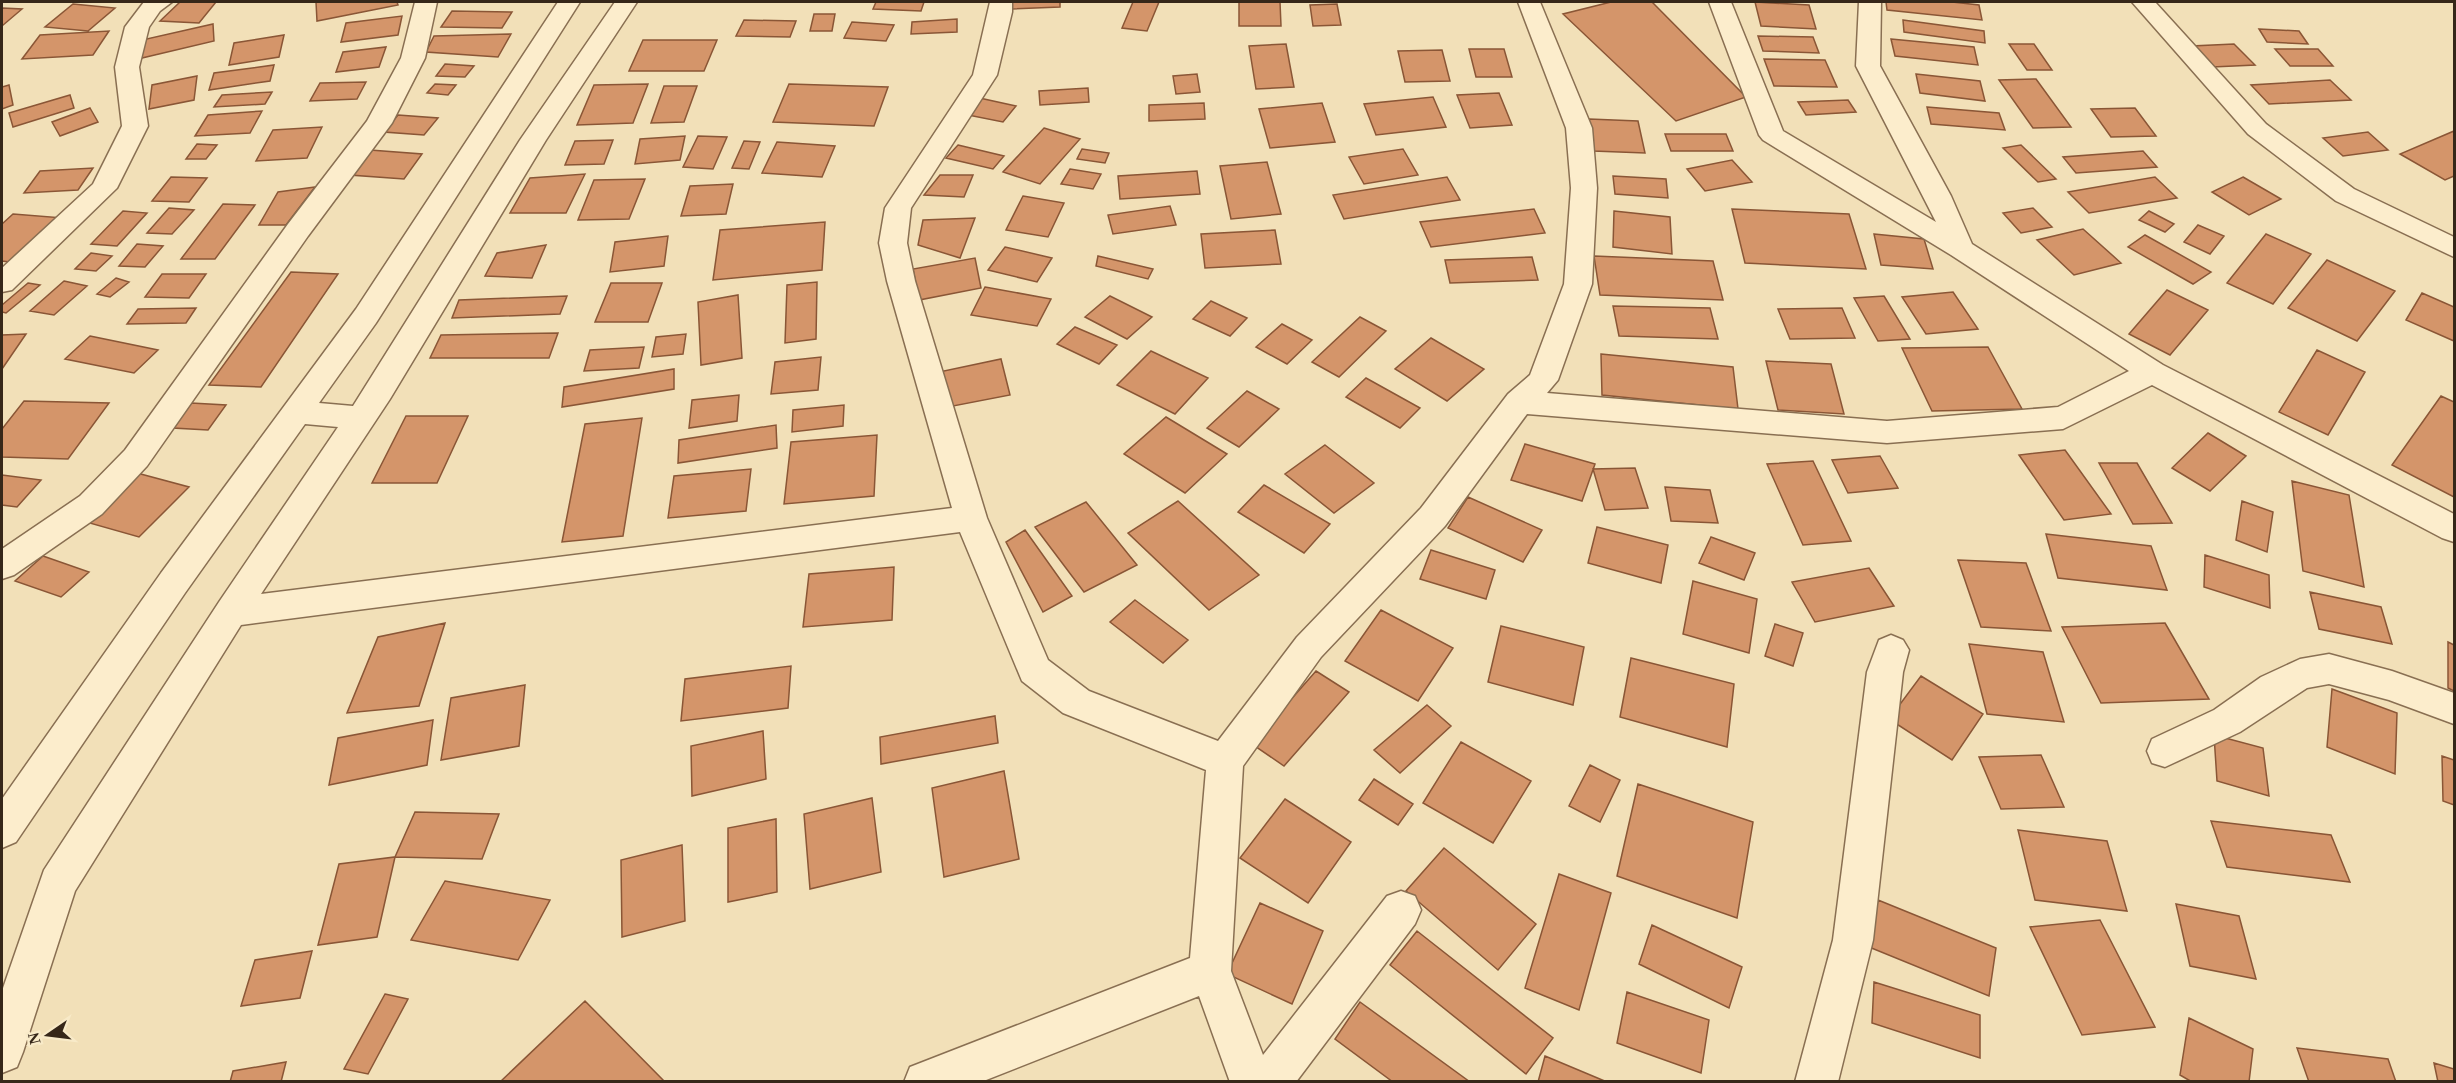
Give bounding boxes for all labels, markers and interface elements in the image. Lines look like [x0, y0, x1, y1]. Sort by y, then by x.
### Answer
north arrow [18, 1005, 78, 1065]
text: N [24, 1030, 44, 1046]

